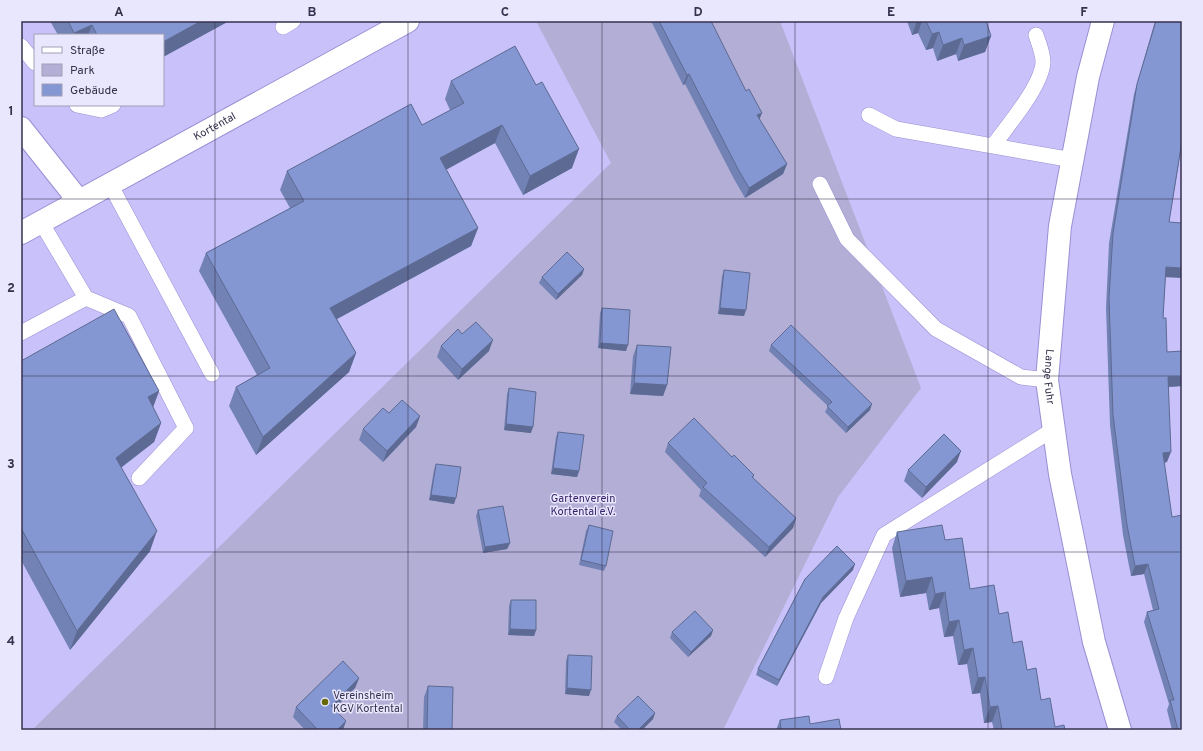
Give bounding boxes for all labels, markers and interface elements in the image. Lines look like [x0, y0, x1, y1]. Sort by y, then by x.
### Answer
text: A [114, 5, 124, 21]
text: B [308, 5, 317, 21]
text: C [501, 5, 509, 21]
text: D [693, 5, 703, 21]
text: E [887, 5, 895, 21]
text: F [1080, 5, 1088, 21]
legend [34, 34, 164, 106]
text: Straße [70, 43, 105, 59]
text: Park [70, 63, 95, 79]
text: Gebäude [70, 83, 118, 99]
text: 1 [8, 104, 14, 120]
street label: Kortental [191, 110, 239, 144]
text: 2 [7, 281, 15, 297]
street label: Lange Fuhr [1040, 349, 1057, 406]
text: 3 [7, 457, 15, 473]
park label: Gartenverein Kortental e.V. [551, 492, 615, 519]
text: 4 [7, 634, 15, 650]
place label: Vereinsheim KGV Kortental [333, 689, 403, 716]
marker: Vereinsheim KGV Kortental [320, 697, 330, 707]

